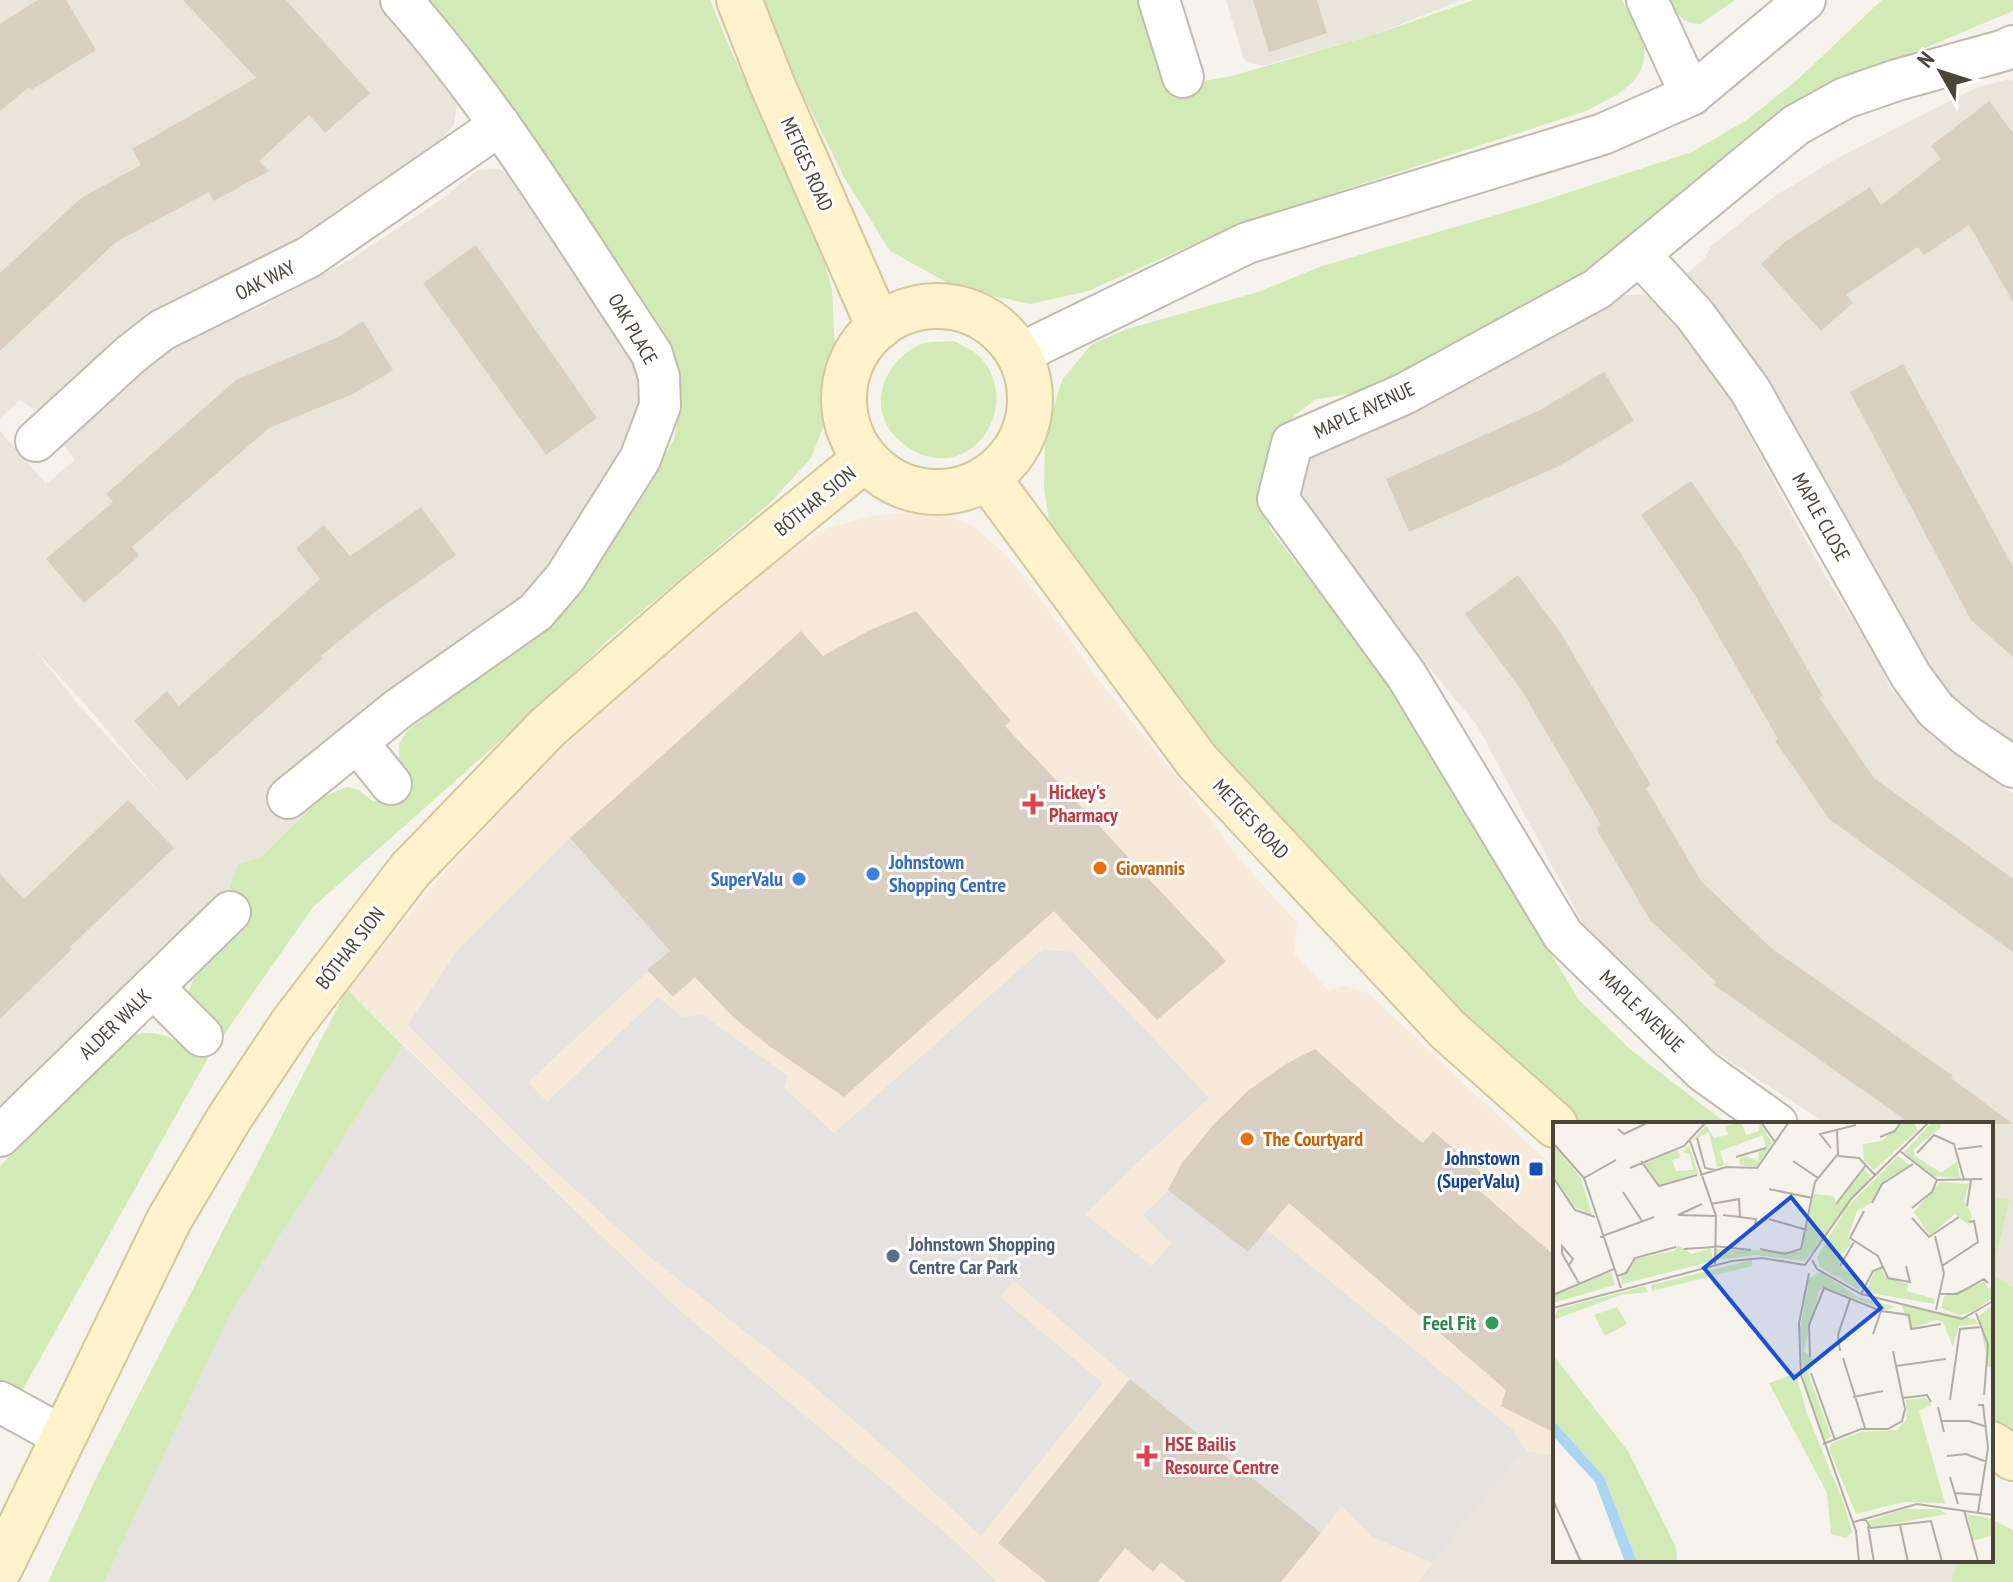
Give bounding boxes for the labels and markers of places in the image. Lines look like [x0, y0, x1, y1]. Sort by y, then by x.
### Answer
place label: Hickey's Pharmacy [1049, 779, 1119, 828]
marker: Hickey's Pharmacy [1024, 795, 1042, 813]
place label: Johnstown Shopping Centre [888, 849, 1006, 898]
place label: Giovannis [1116, 855, 1185, 881]
marker: Giovannis [1091, 859, 1109, 877]
marker: Johnstown Shopping Centre [864, 865, 882, 883]
place label: SuperValu [711, 866, 783, 892]
marker: SuperValu [790, 870, 808, 888]
place label: The Courtyard [1263, 1126, 1363, 1152]
marker: The Courtyard [1238, 1130, 1256, 1148]
place label: Johnstown (SuperValu) [1437, 1145, 1520, 1194]
marker: Johnstown (SuperValu) [1527, 1160, 1545, 1178]
place label: Johnstown Shopping Centre Car Park [908, 1231, 1055, 1280]
marker: Johnstown Shopping Centre Car Park [884, 1247, 902, 1265]
place label: Feel Fit [1423, 1310, 1476, 1336]
marker: Feel Fit [1483, 1314, 1501, 1332]
place label: HSE Bailis Resource Centre [1165, 1431, 1279, 1480]
marker: HSE Bailis Resource Centre [1136, 1445, 1158, 1467]

